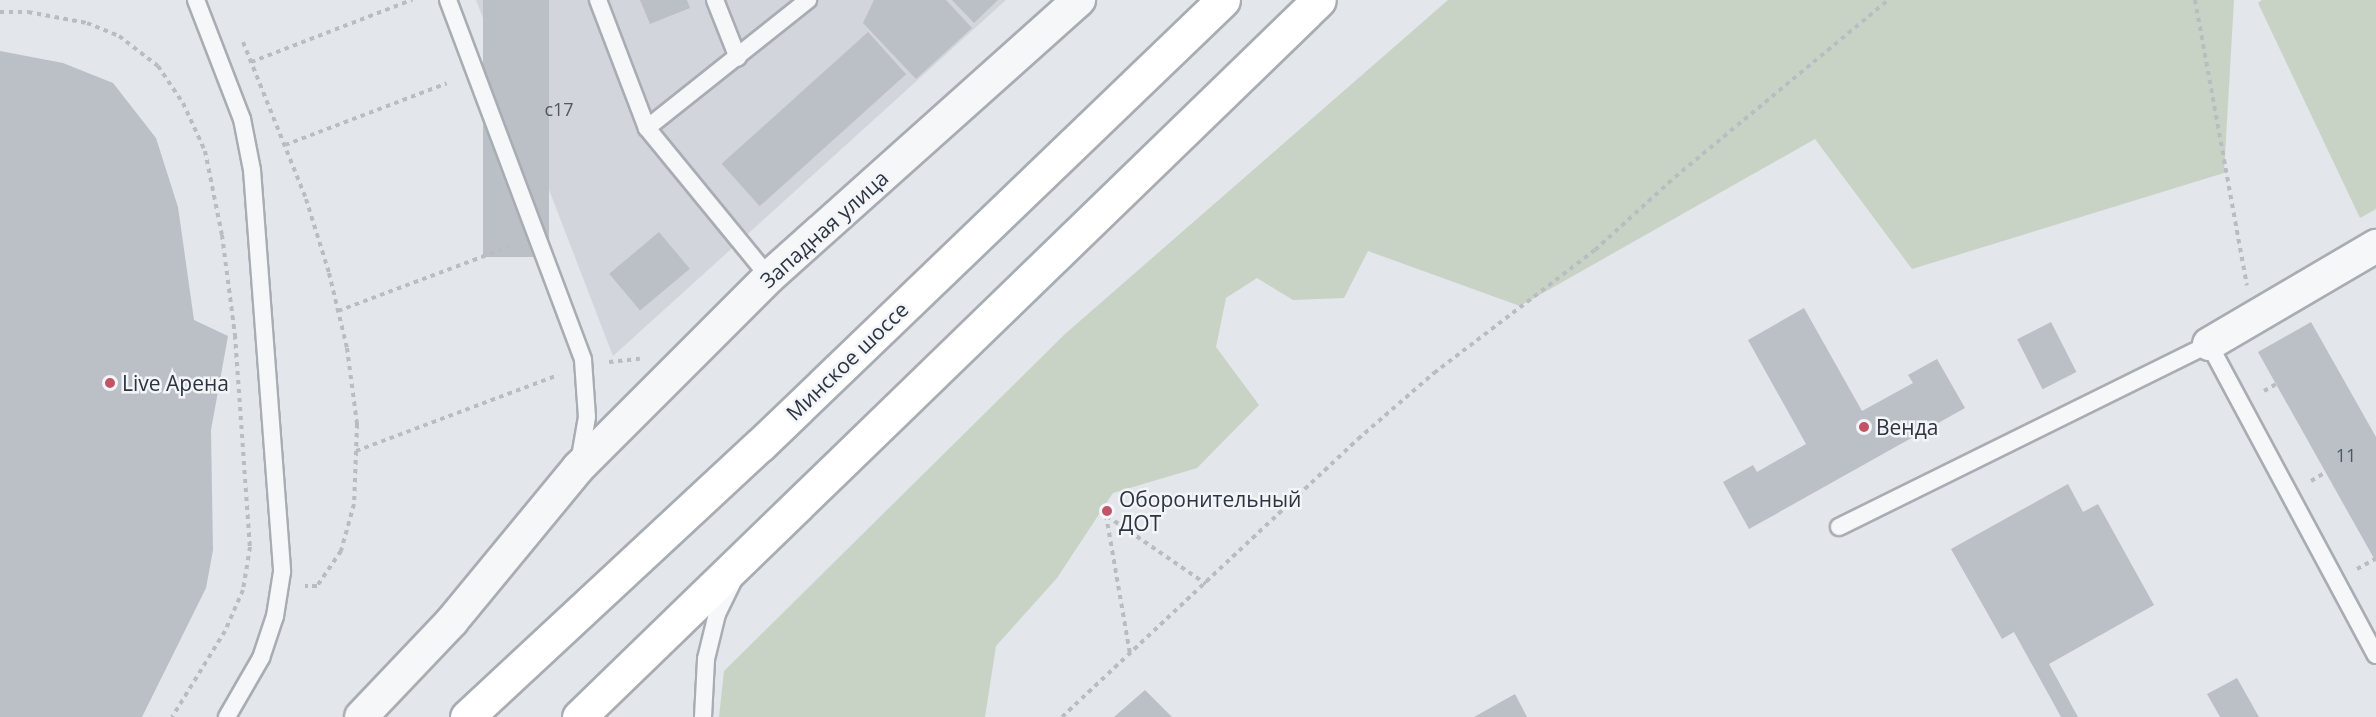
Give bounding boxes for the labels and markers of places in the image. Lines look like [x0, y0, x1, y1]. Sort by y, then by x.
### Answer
place label: Live Арена [122, 370, 229, 396]
marker: Live Арена [103, 376, 117, 390]
place label: Венда [1876, 414, 1938, 440]
marker: Венда [1857, 420, 1871, 434]
place label: Оборонительный ДОТ [1119, 486, 1301, 536]
marker: Оборонительный ДОТ [1100, 504, 1114, 518]

